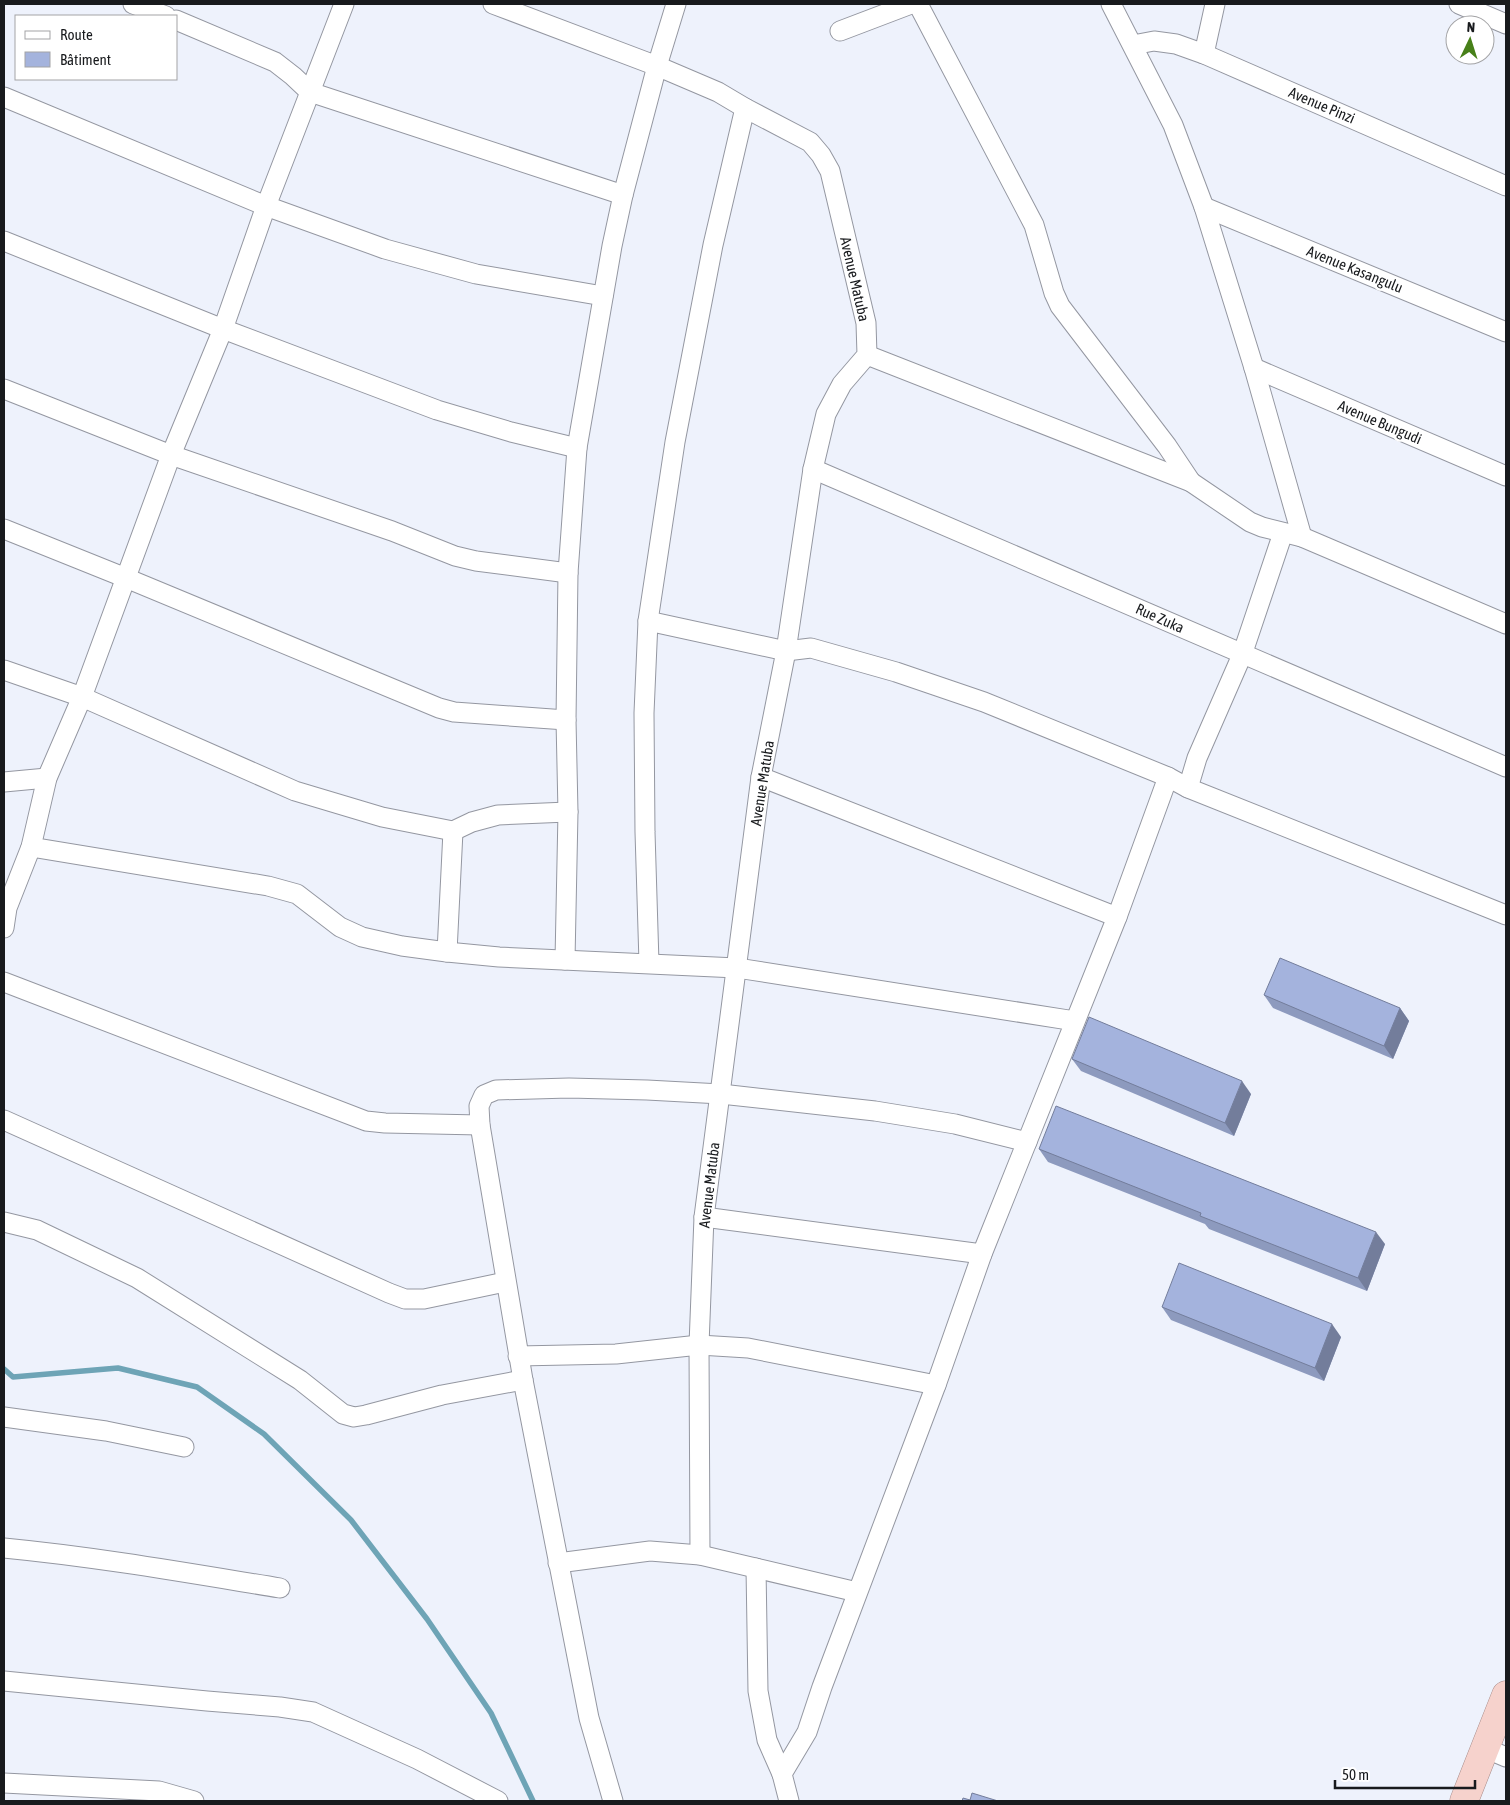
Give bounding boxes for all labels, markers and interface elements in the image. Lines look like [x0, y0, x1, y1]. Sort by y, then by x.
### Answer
legend [15, 15, 178, 80]
north arrow [1445, 15, 1495, 65]
text: N [1466, 19, 1476, 35]
text: Route [60, 26, 93, 43]
text: Bâtiment [60, 51, 111, 68]
street label: Avenue Pinzi [1286, 83, 1358, 127]
street label: Avenue Matuba [837, 235, 873, 323]
street label: Avenue Kasangulu [1305, 242, 1405, 296]
street label: Avenue Bungudi [1336, 397, 1424, 447]
street label: Rue Zuka [1133, 600, 1187, 636]
street label: Avenue Matuba [747, 739, 777, 827]
street label: Avenue Matuba [695, 1141, 723, 1229]
scale bar [1335, 1758, 1475, 1790]
text: 50 m [1342, 1766, 1369, 1783]

